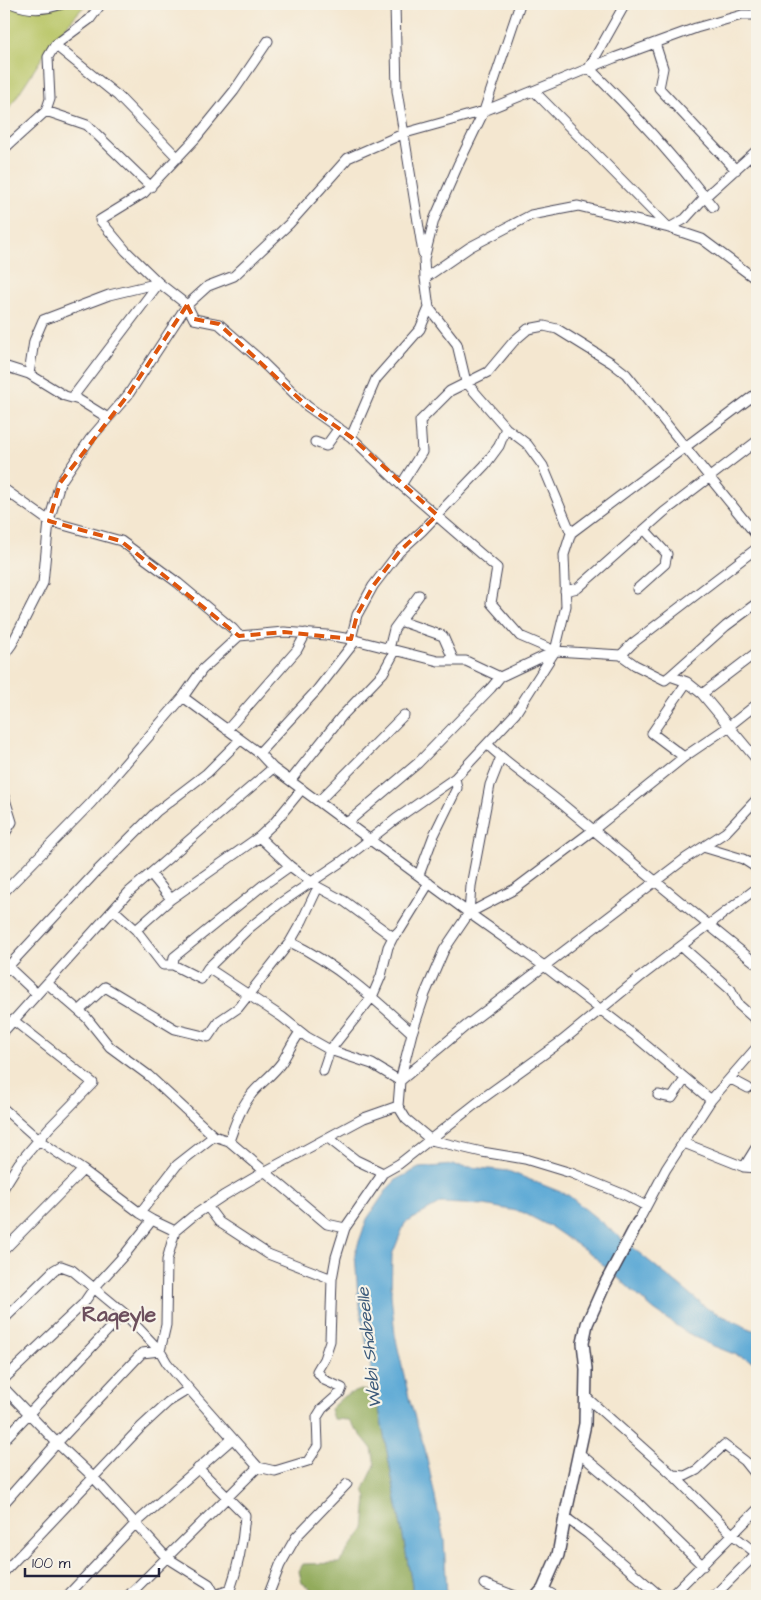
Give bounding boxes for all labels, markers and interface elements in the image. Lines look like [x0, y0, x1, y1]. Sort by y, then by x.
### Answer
water label: Webi Shabeelle [350, 1285, 388, 1410]
district label: Raqeyle [82, 1300, 157, 1332]
scale bar [25, 1545, 159, 1577]
text: 100 m [32, 1553, 71, 1574]

